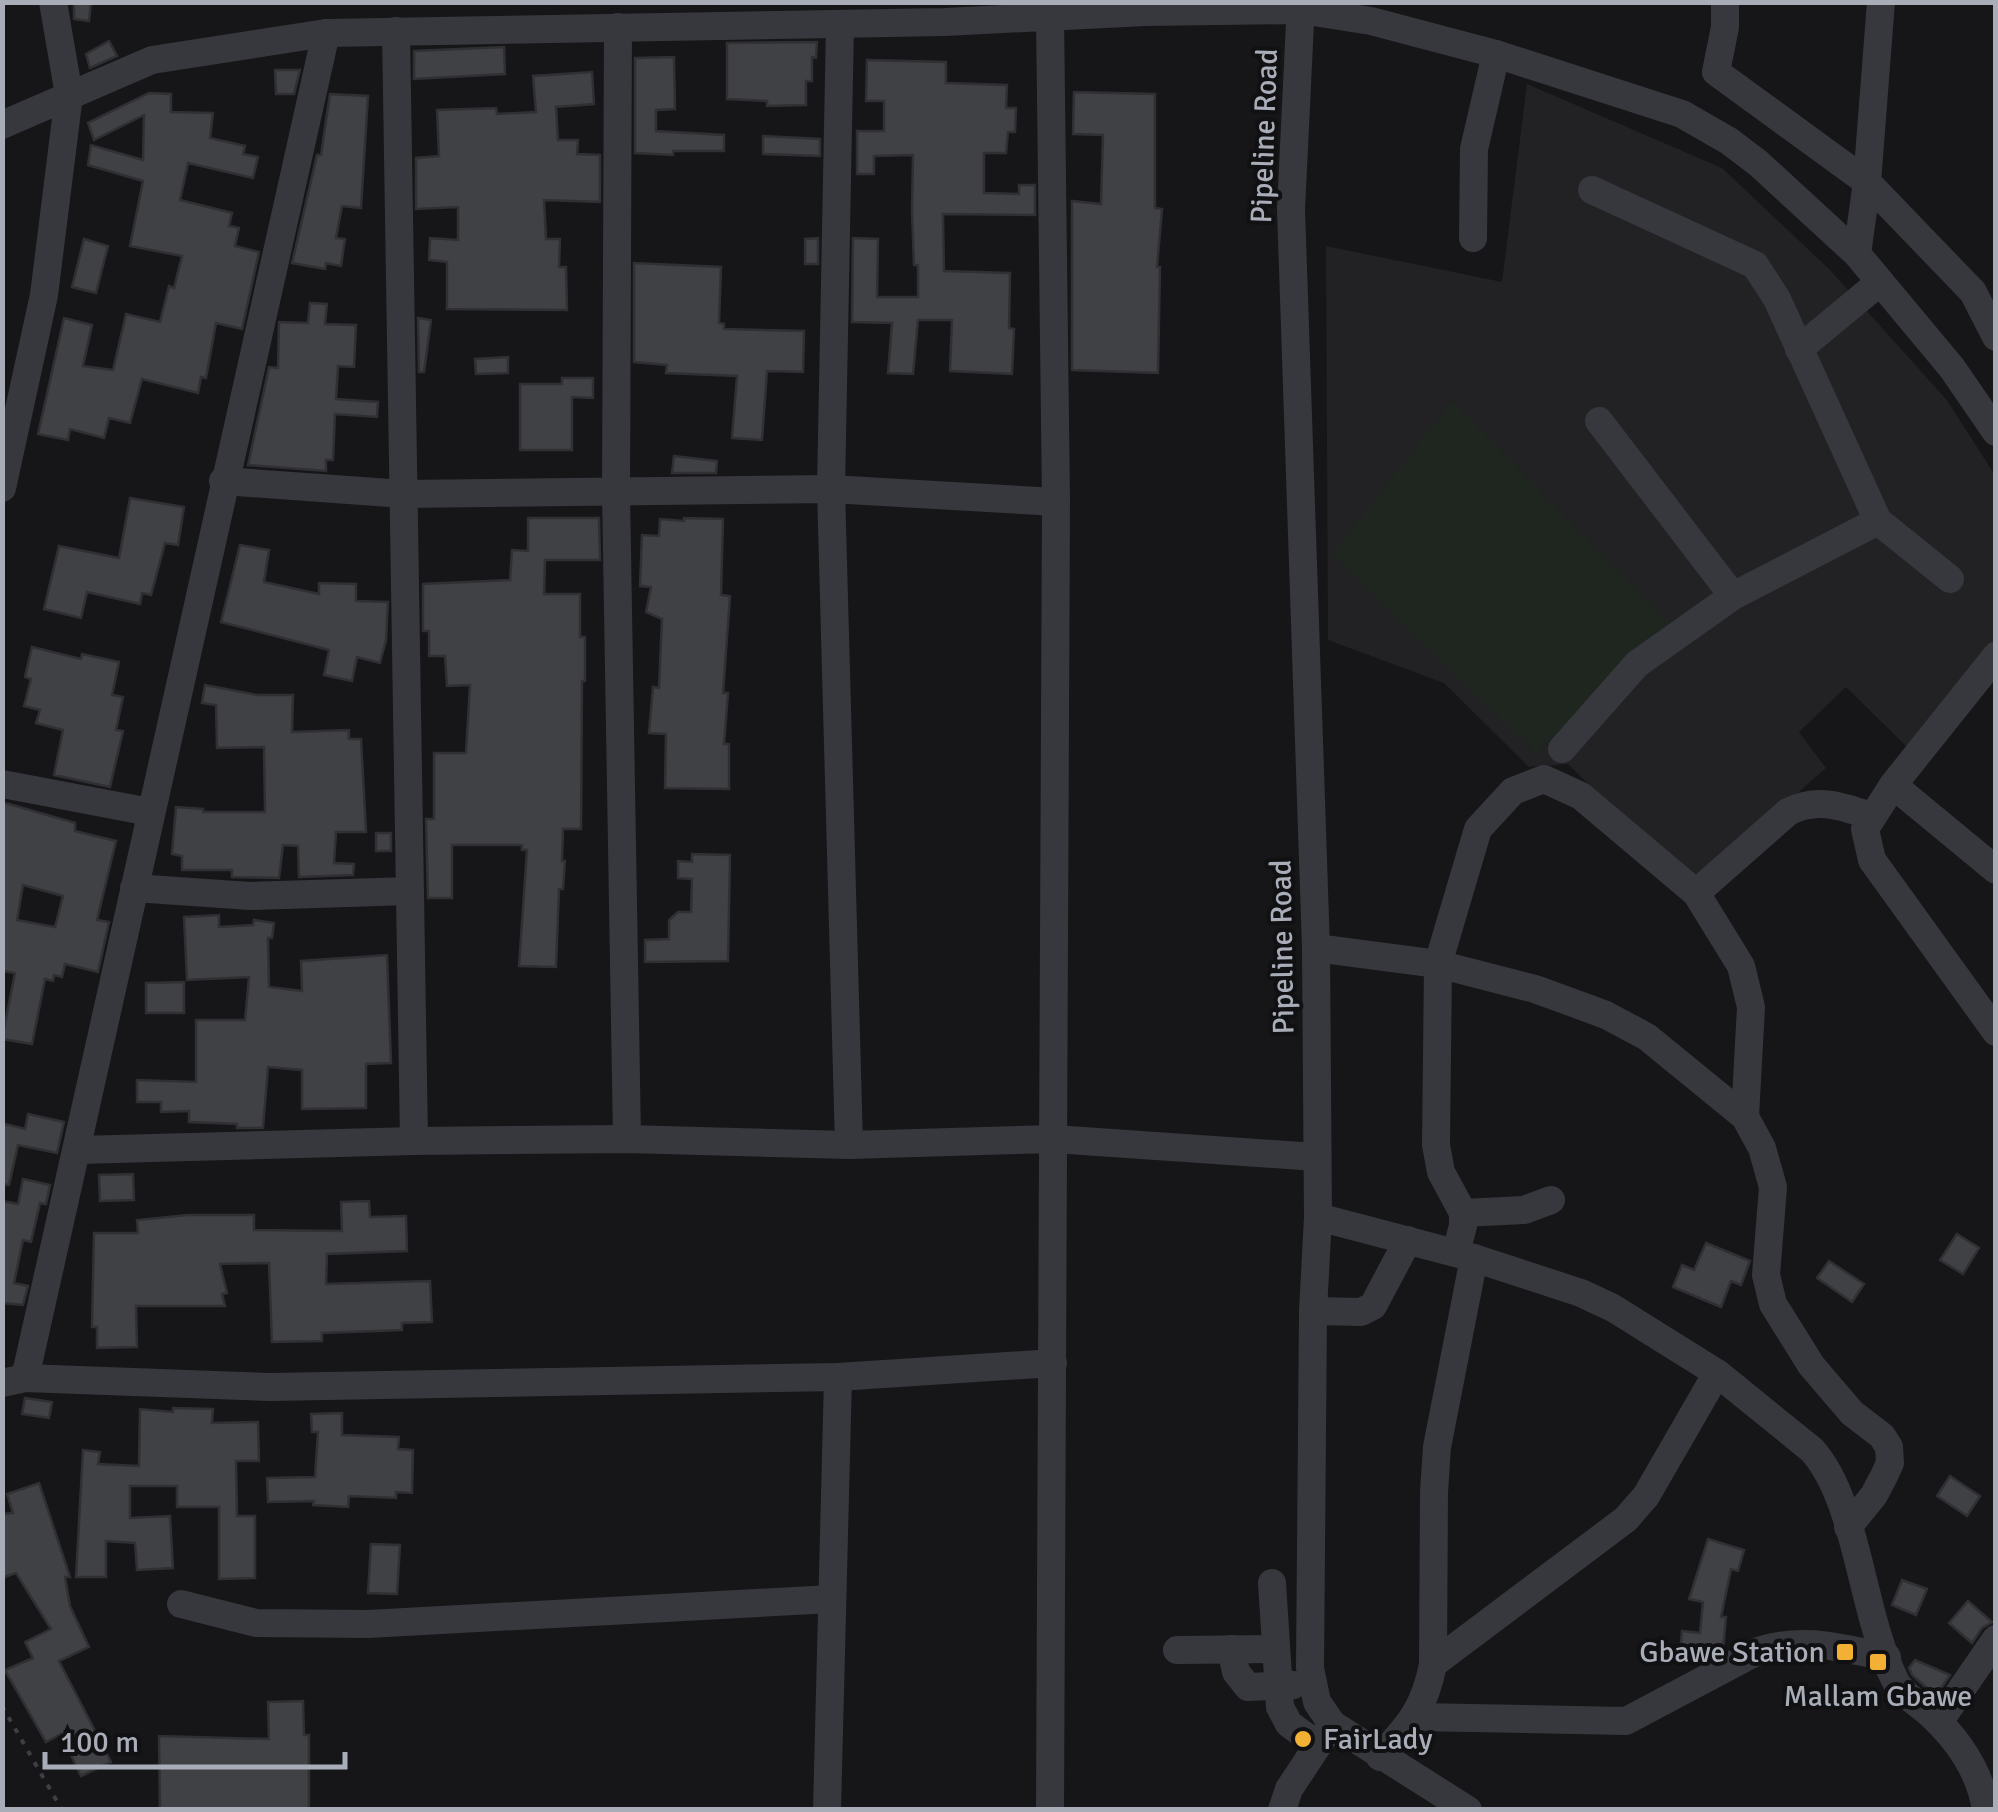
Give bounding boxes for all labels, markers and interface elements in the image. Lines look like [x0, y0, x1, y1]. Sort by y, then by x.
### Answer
street label: Pipeline Road [1243, 48, 1286, 224]
street label: Pipeline Road [1262, 859, 1303, 1035]
place label: Gbawe Station [1639, 1634, 1825, 1671]
marker: Gbawe Station [1834, 1641, 1856, 1663]
marker: Mallam Gbawe [1867, 1651, 1889, 1673]
place label: Mallam Gbawe [1784, 1678, 1972, 1715]
scale bar [45, 1707, 345, 1769]
place label: FairLady [1323, 1721, 1432, 1758]
text: 100 m [60, 1724, 139, 1761]
marker: FairLady [1292, 1728, 1314, 1750]

